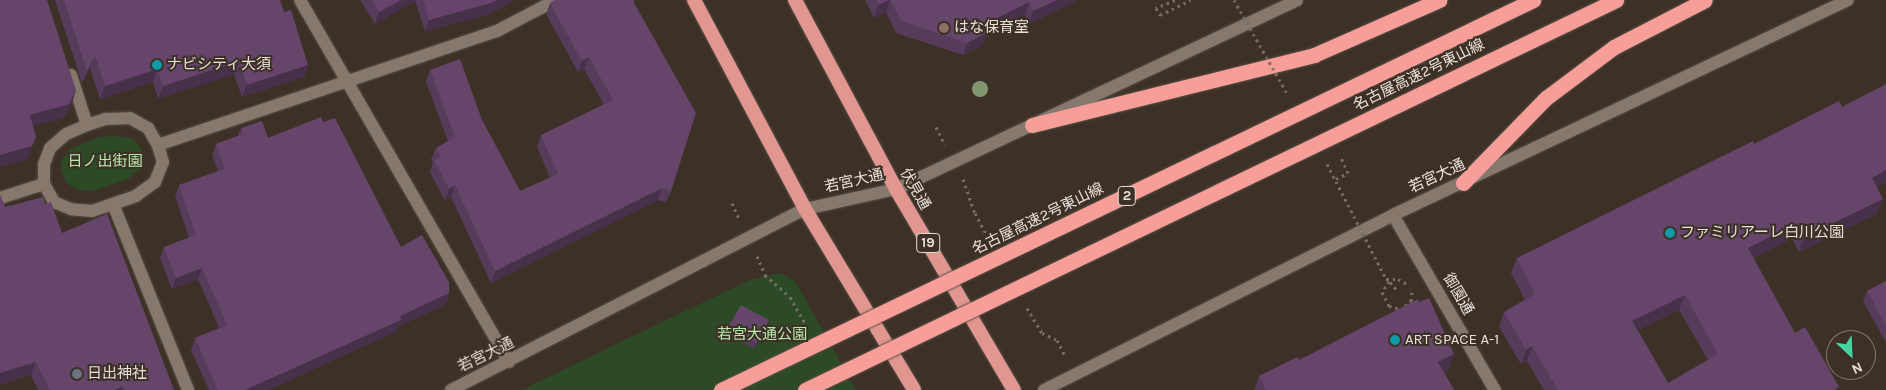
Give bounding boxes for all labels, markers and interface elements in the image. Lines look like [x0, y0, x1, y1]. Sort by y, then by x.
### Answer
place label: はな保育室 [954, 19, 1029, 37]
marker: はな保育室 [938, 22, 950, 34]
street label: 名古屋高速2号東山線 [1350, 35, 1488, 115]
place label: ナビシティ大須 [167, 56, 272, 74]
marker: ナビシティ大須 [151, 59, 163, 71]
park label: 日ノ出街園 [68, 153, 142, 171]
street label: 若宮大通 [1406, 155, 1468, 197]
street label: 若宮大通 [823, 165, 885, 197]
street label: 伏見通 [896, 165, 934, 213]
street label: 名古屋高速2号東山線 [969, 179, 1107, 259]
road number: 2 [1117, 185, 1137, 208]
place label: ファミリアーレ白川公園 [1680, 224, 1844, 242]
marker: ファミリアーレ白川公園 [1664, 227, 1676, 239]
road number: 19 [916, 232, 940, 254]
street label: 御園通 [1439, 270, 1477, 318]
park label: 若宮大通公園 [717, 326, 807, 344]
north arrow [1826, 330, 1876, 380]
place label: ART SPACE A-1 [1405, 331, 1499, 349]
street label: 若宮大通 [455, 334, 517, 376]
marker: ART SPACE A-1 [1389, 334, 1401, 346]
text: N [1849, 358, 1865, 378]
place label: 日出神社 [87, 365, 147, 383]
marker: 日出神社 [71, 368, 83, 380]

